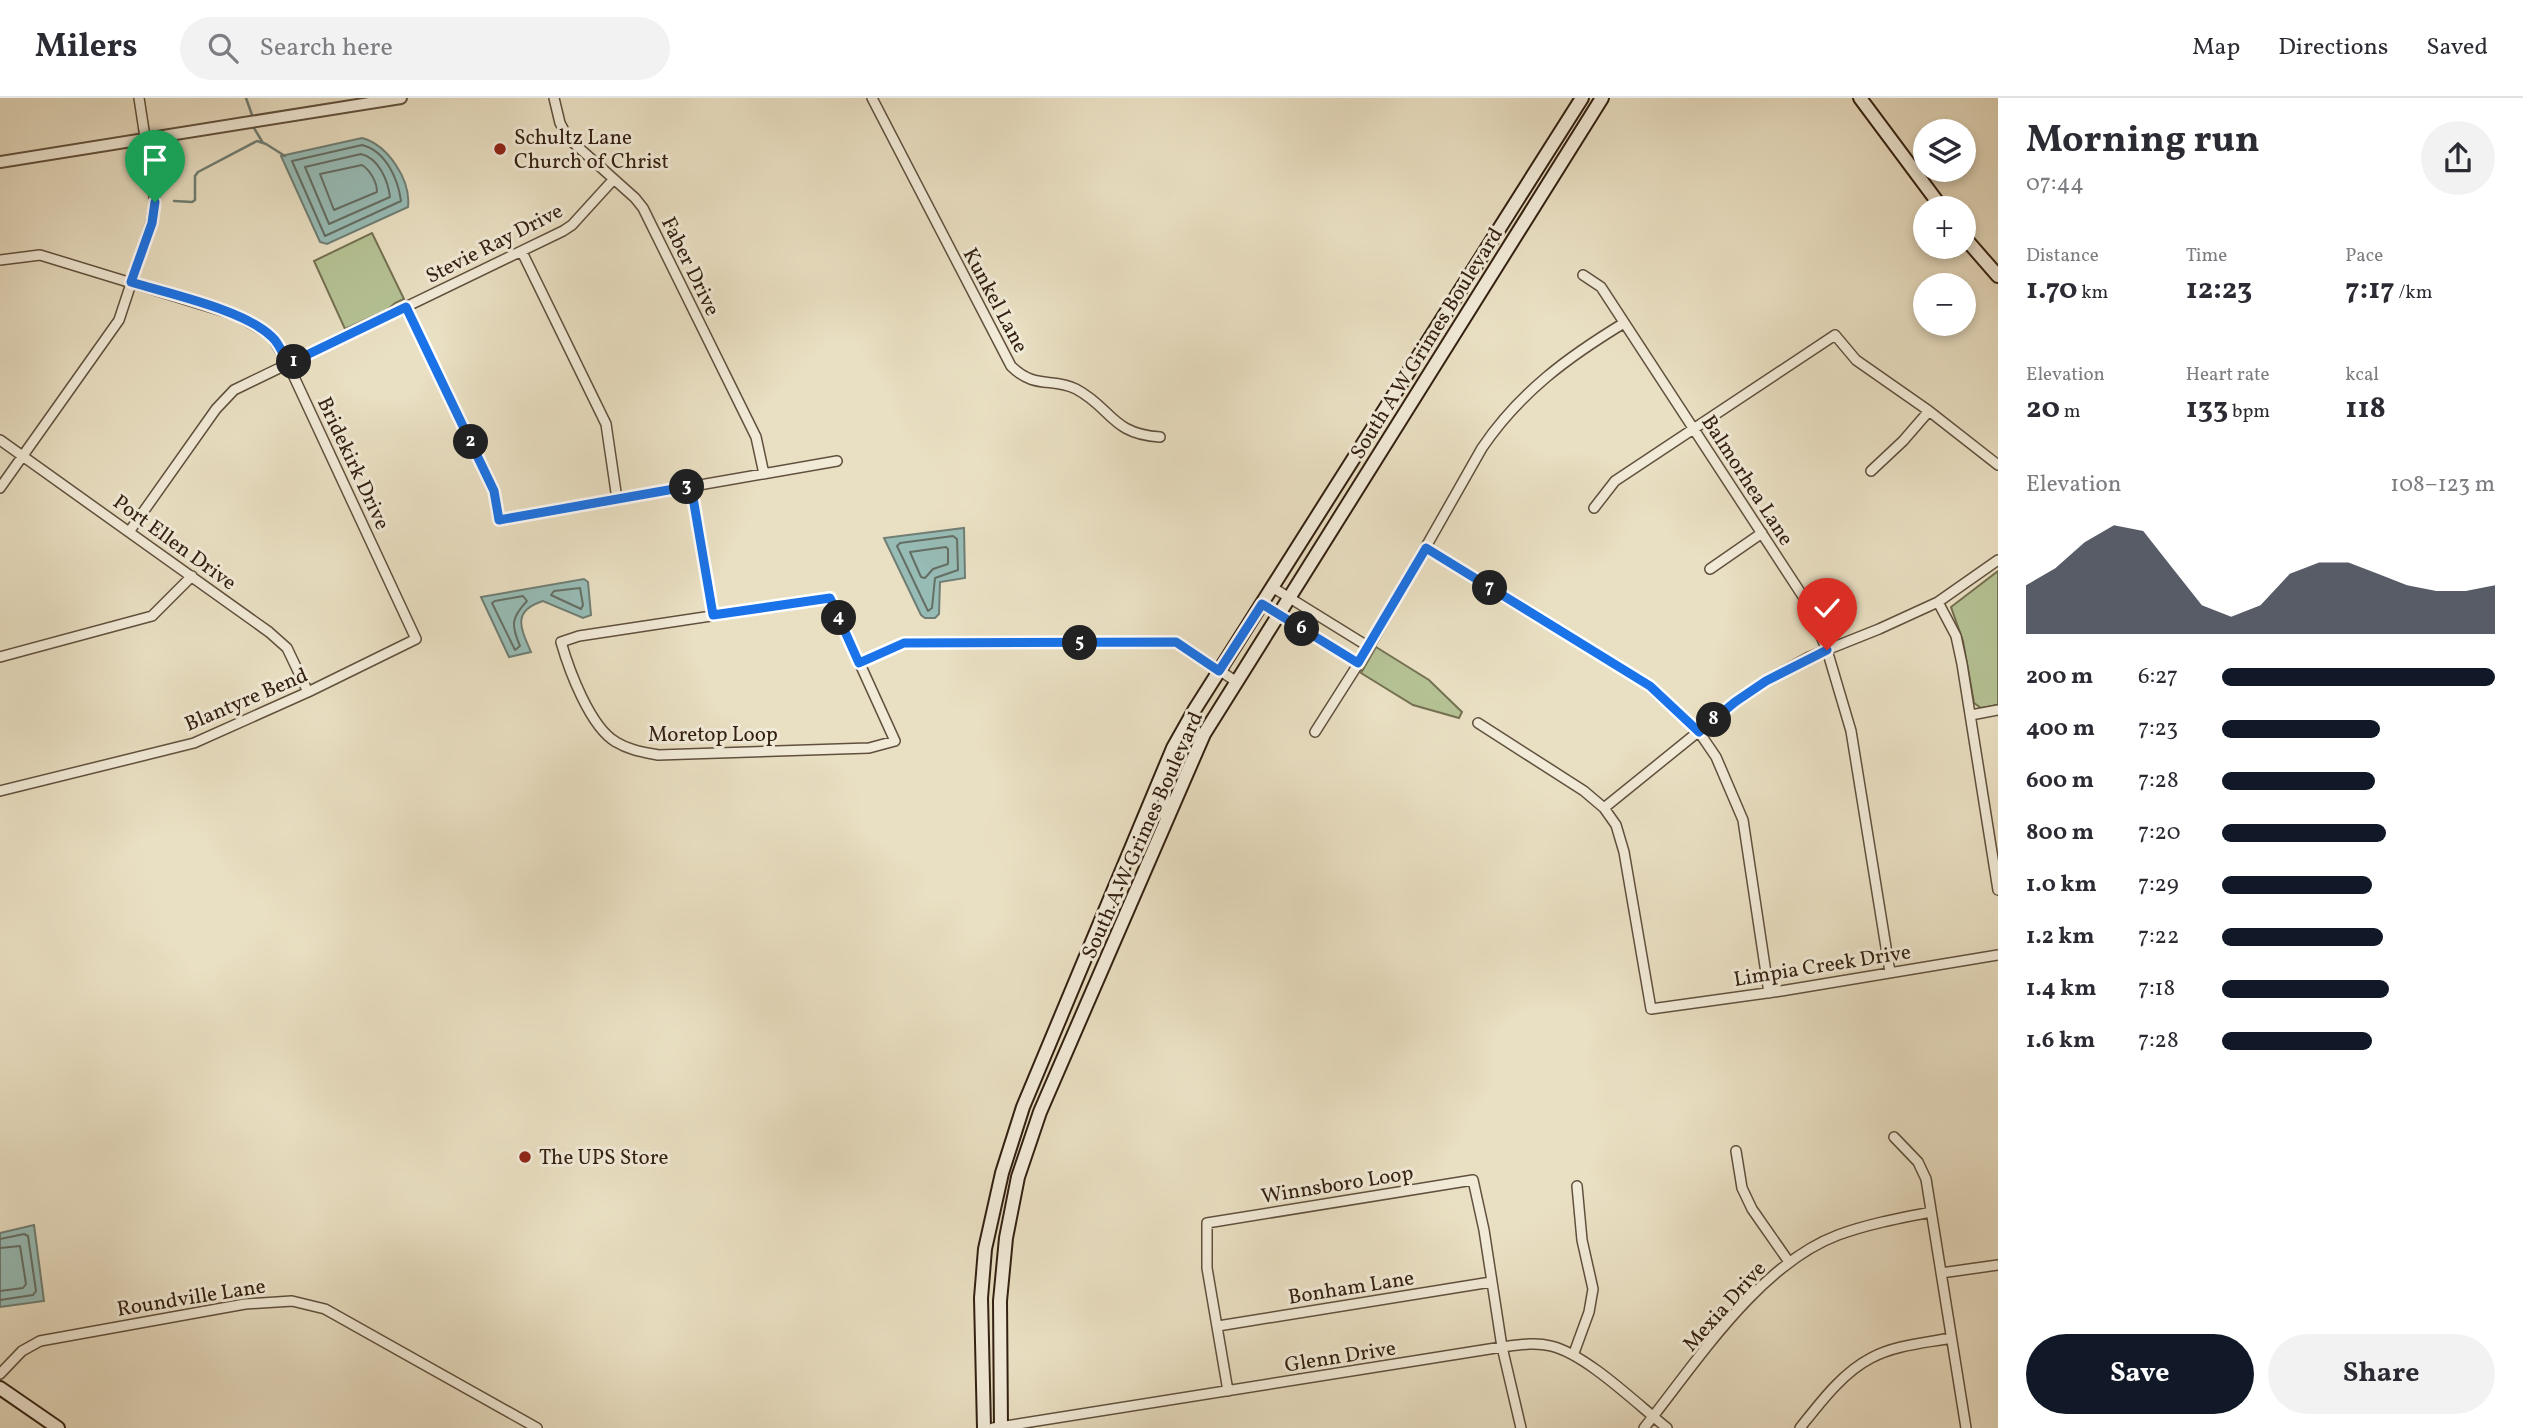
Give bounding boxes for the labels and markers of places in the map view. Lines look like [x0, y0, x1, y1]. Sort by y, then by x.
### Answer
place label: Schultz Lane Church of Christ [514, 124, 669, 177]
pin [125, 130, 185, 202]
marker: Schultz Lane Church of Christ [492, 141, 508, 157]
pin: 1 [276, 344, 312, 380]
pin: 2 [454, 424, 489, 460]
pin: 3 [670, 470, 704, 504]
pin: 7 [1472, 570, 1508, 606]
pin [1797, 578, 1857, 650]
pin: 4 [822, 601, 856, 636]
pin: 6 [1284, 612, 1320, 646]
pin: 5 [1062, 626, 1098, 660]
pin: 8 [1696, 702, 1732, 738]
place label: The UPS Store [539, 1144, 668, 1173]
marker: The UPS Store [517, 1149, 533, 1165]

